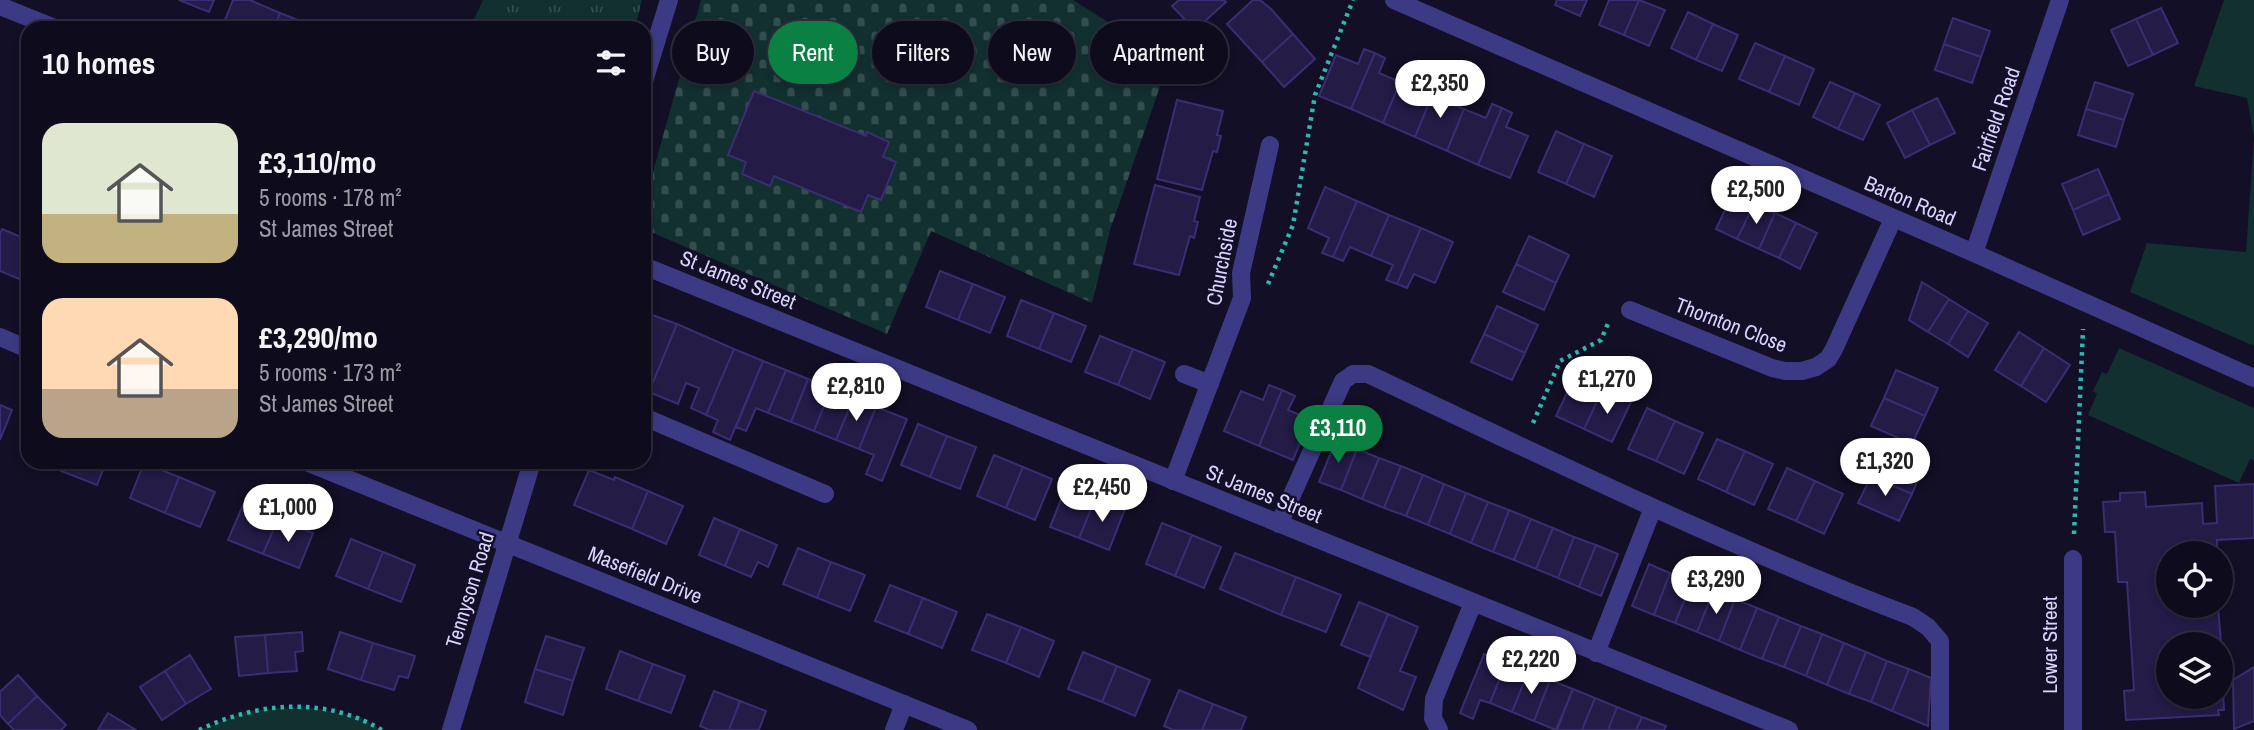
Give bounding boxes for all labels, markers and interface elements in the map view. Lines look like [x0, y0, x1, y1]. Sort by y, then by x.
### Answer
chip: Buy [672, 21, 754, 84]
chip: Rent [768, 21, 858, 84]
chip: Filters [872, 21, 974, 84]
chip: New [988, 21, 1076, 84]
chip: Apartment [1090, 21, 1228, 84]
text: 10 homes [42, 43, 156, 83]
icon: filters [592, 44, 630, 82]
pin: £2,350 [1383, 60, 1497, 120]
street label: Fairfield Road [1964, 63, 2027, 175]
text: £2,350 [1411, 67, 1469, 98]
text: £3,110/mo [259, 142, 377, 182]
icon: home [98, 151, 182, 235]
pin: £2,500 [1699, 166, 1813, 226]
street label: Barton Road [1860, 168, 1960, 233]
text: £2,500 [1727, 173, 1785, 204]
text: 5 rooms · 178 m² [259, 182, 402, 213]
text: St James Street [259, 213, 393, 244]
street label: Churchside [1199, 216, 1244, 308]
street label: St James Street [676, 243, 801, 316]
street label: Thornton Close [1671, 290, 1791, 359]
text: £3,290/mo [259, 317, 378, 357]
icon: home [98, 326, 182, 410]
pin: £1,270 [1550, 356, 1664, 416]
text: 5 rooms · 173 m² [259, 357, 402, 388]
text: £1,270 [1578, 363, 1636, 394]
pin: £2,810 [799, 364, 913, 423]
text: £2,810 [827, 370, 885, 401]
text: St James Street [259, 388, 393, 419]
pin: £3,110 [1281, 406, 1395, 465]
text: £3,110 [1310, 412, 1366, 443]
pin: £1,320 [1828, 438, 1942, 498]
text: £1,320 [1856, 445, 1914, 476]
street label: St James Street [1202, 457, 1327, 530]
pin: £2,450 [1045, 464, 1159, 524]
text: £2,450 [1073, 471, 1131, 502]
pin: £1,000 [231, 484, 345, 544]
text: £1,000 [259, 491, 317, 522]
street label: Tennyson Road [438, 528, 501, 651]
street label: Masefield Drive [584, 539, 707, 611]
map controls [2156, 541, 2233, 709]
button: locate [2156, 541, 2233, 618]
pin: £3,290 [1659, 556, 1773, 616]
text: £3,290 [1687, 563, 1745, 594]
street label: Lower Street [2035, 596, 2064, 694]
button: layers [2156, 632, 2233, 709]
pin: £2,220 [1474, 636, 1588, 696]
text: £2,220 [1502, 643, 1560, 674]

